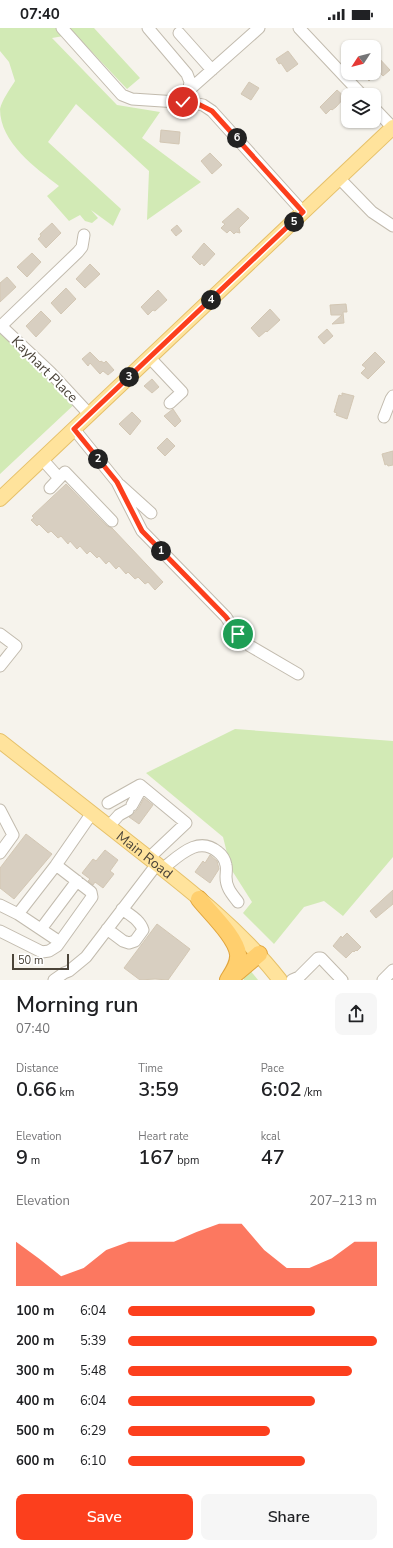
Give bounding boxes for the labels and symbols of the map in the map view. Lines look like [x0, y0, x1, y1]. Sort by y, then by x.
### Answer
north arrow [341, 40, 381, 80]
pin [166, 85, 200, 119]
pin: 6 [227, 128, 247, 148]
pin: 5 [284, 212, 304, 232]
pin: 4 [201, 290, 221, 310]
street label: Kayhart Place [7, 332, 82, 407]
pin: 3 [119, 367, 139, 387]
pin: 2 [88, 449, 108, 469]
pin: 1 [151, 541, 171, 561]
pin [221, 617, 255, 651]
street label: Main Road [112, 827, 177, 883]
scale bar [12, 952, 69, 971]

